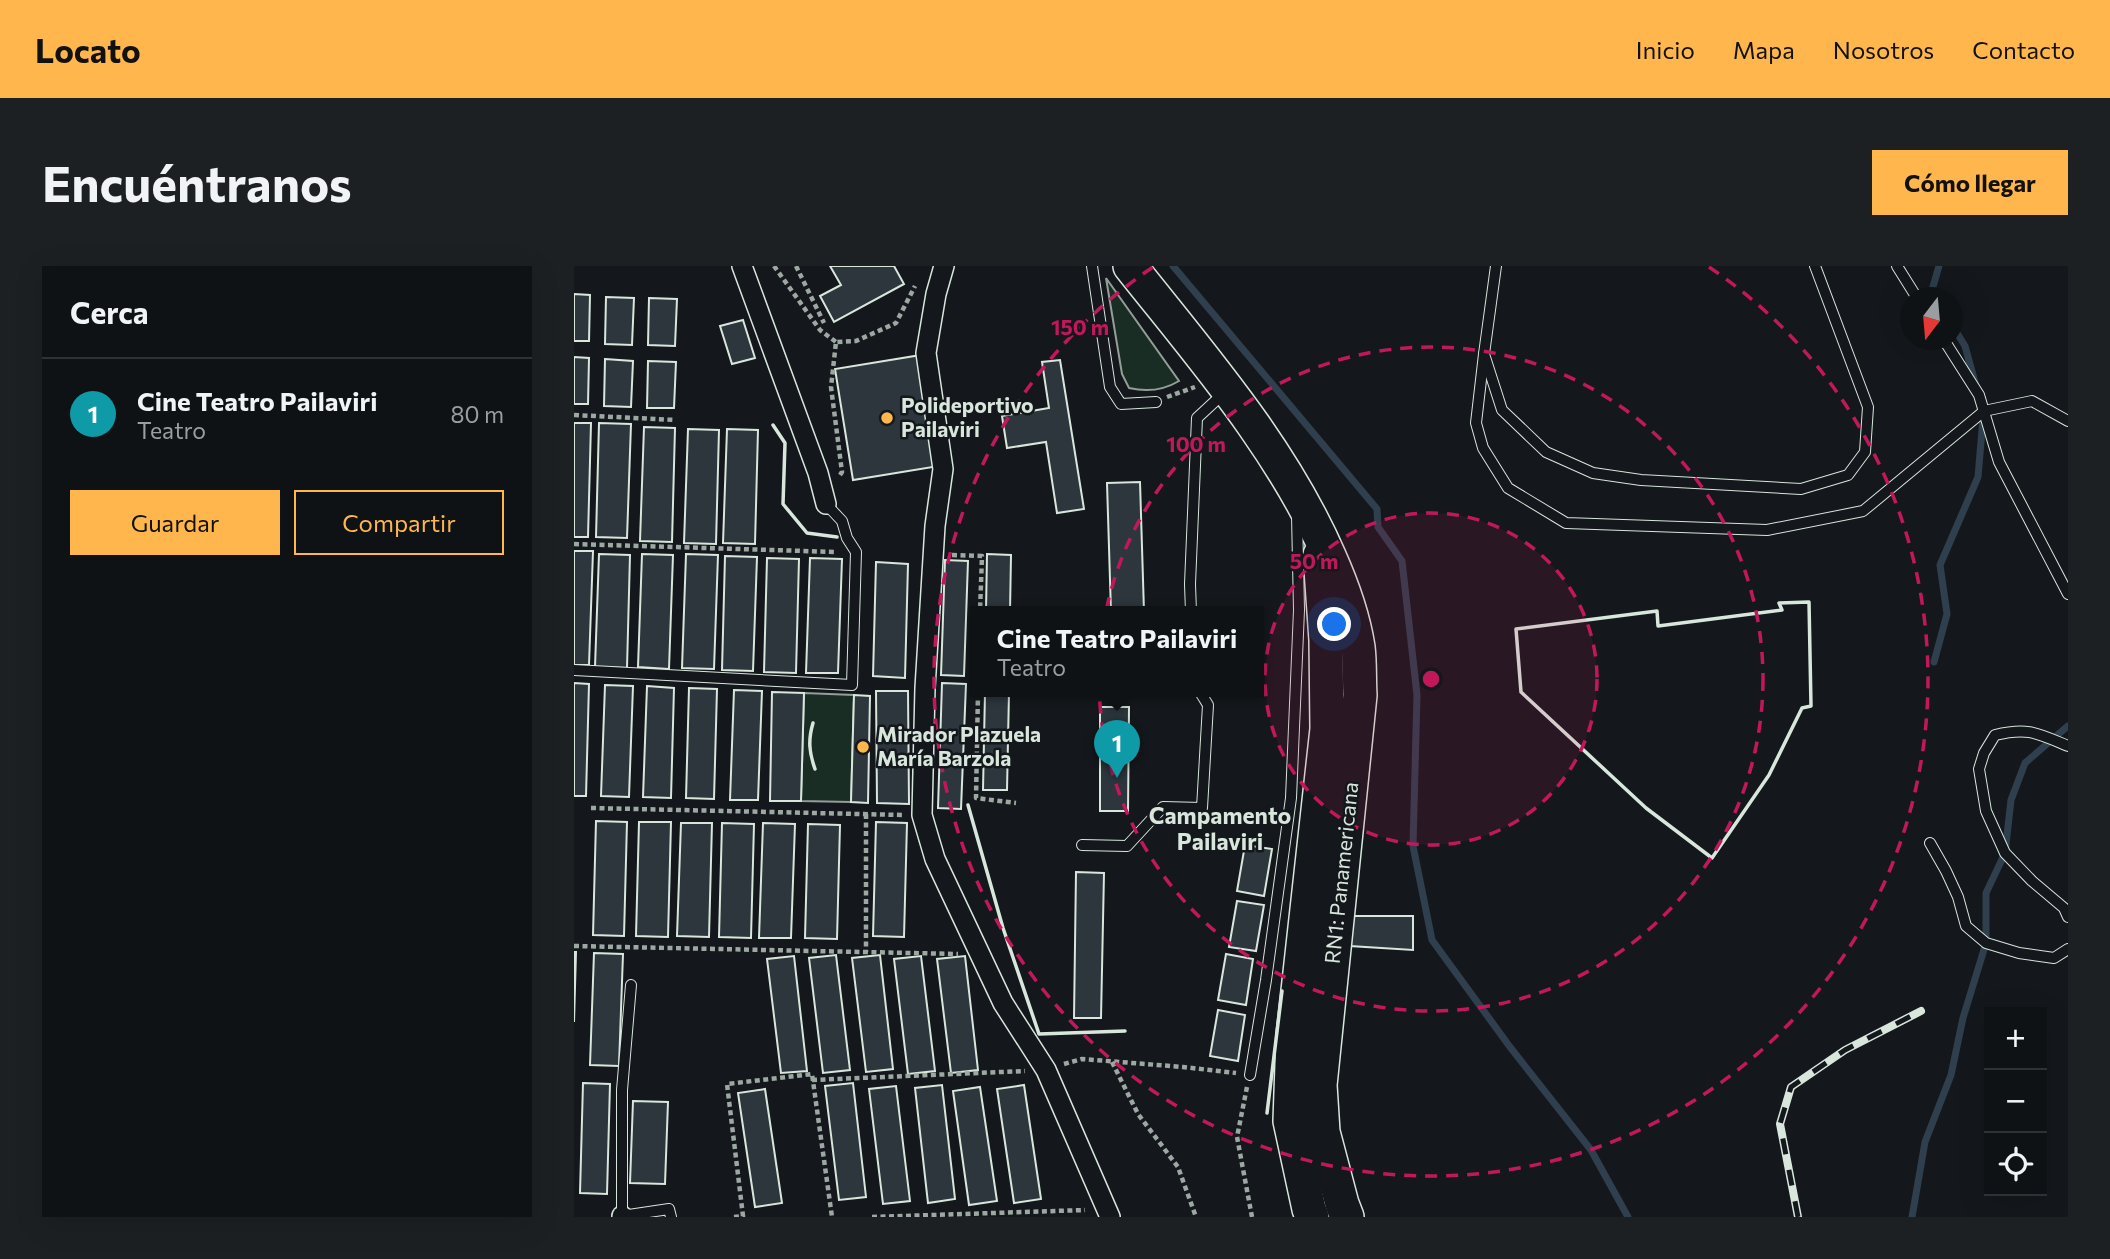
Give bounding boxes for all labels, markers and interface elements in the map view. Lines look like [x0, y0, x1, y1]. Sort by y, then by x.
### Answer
text: Locato [35, 29, 141, 70]
text: Inicio [1636, 35, 1695, 64]
text: Mapa [1733, 35, 1795, 64]
text: Nosotros [1833, 35, 1934, 64]
text: Contacto [1972, 35, 2075, 64]
button: Cómo llegar [1872, 150, 2068, 215]
text: Encuéntranos [42, 152, 352, 212]
north arrow [1900, 287, 1963, 350]
text: Cerca [70, 293, 149, 330]
text: 150 m [1051, 314, 1109, 339]
text: Cine Teatro Pailaviri [137, 385, 377, 416]
place label: Polideportivo Pailaviri [901, 392, 1034, 441]
text: 1 [88, 400, 98, 428]
text: 80 m [451, 400, 504, 428]
marker: Polideportivo Pailaviri [879, 410, 895, 426]
text: Teatro [137, 416, 206, 444]
text: 100 m [1166, 431, 1226, 456]
button: Guardar [70, 490, 280, 555]
button: Compartir [294, 490, 504, 555]
text: 50 m [1290, 548, 1338, 573]
popup [970, 606, 1264, 697]
your location [1317, 607, 1351, 641]
text: Cine Teatro Pailaviri [997, 622, 1237, 653]
text: Teatro [997, 653, 1066, 681]
centre of rings [1419, 667, 1443, 691]
pin: 1 [1094, 720, 1140, 778]
place label: Mirador Plazuela María Barzola [877, 721, 1041, 770]
marker: Mirador Plazuela María Barzola [855, 739, 871, 755]
street label: RN1: Panamericana [1319, 781, 1362, 965]
district label: Campamento Pailaviri [1149, 801, 1291, 855]
map controls [1984, 1007, 2047, 1196]
button: + [1984, 1007, 2047, 1070]
button: − [1984, 1070, 2047, 1133]
button: locate [1984, 1133, 2047, 1196]

